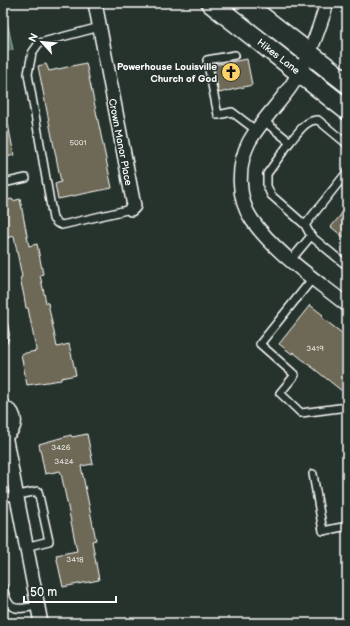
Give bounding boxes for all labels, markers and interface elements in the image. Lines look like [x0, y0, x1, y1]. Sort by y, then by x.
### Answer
north arrow [22, 22, 62, 62]
text: N [26, 31, 41, 44]
street label: Hikes Lane [255, 36, 302, 77]
place label: Powerhouse Louisville Church of God [117, 61, 217, 85]
church icon: Powerhouse Louisville Church of God [220, 61, 242, 83]
street label: Crown Manor Place [106, 98, 134, 187]
house number: 5001 [69, 138, 87, 147]
house number: 3419 [306, 344, 324, 353]
house number: 3426 [51, 443, 71, 452]
house number: 3424 [54, 457, 74, 466]
house number: 3418 [66, 555, 84, 564]
scale bar [24, 578, 116, 604]
text: 50 m [30, 585, 57, 600]

